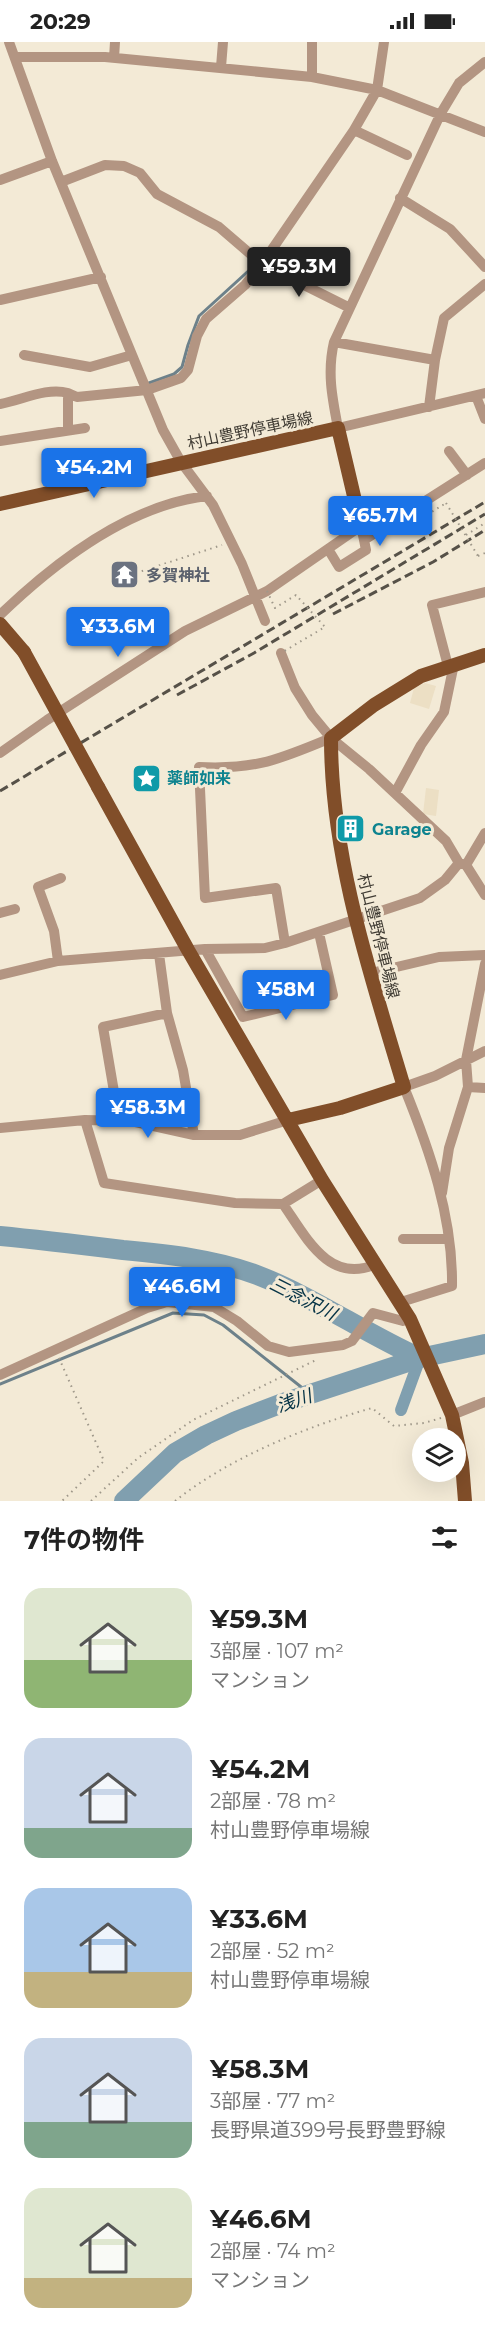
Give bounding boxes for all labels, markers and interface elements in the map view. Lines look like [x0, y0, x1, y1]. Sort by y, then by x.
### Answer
text: 20:29 [30, 8, 91, 35]
pin: ¥59.3M [250, 247, 348, 298]
text: ¥59.3M [261, 254, 337, 278]
street label: 村山豊野停車場線 [186, 408, 315, 453]
pin: ¥54.2M [45, 448, 143, 499]
text: ¥54.2M [55, 455, 133, 479]
pin: ¥65.7M [331, 496, 429, 547]
text: ¥65.7M [342, 503, 418, 527]
temple icon: 多賀神社 [109, 559, 141, 591]
place label: 多賀神社 [146, 566, 210, 585]
pin: ¥33.6M [69, 607, 167, 658]
text: ¥33.6M [80, 614, 156, 638]
place icon: 薬師如来 [130, 762, 162, 794]
place label: 薬師如来 [167, 769, 231, 788]
building icon: Garage [335, 813, 367, 845]
place label: Garage [372, 820, 432, 839]
street label: 村山豊野停車場線 [354, 872, 403, 1001]
pin: ¥58M [250, 970, 322, 1021]
text: ¥58M [257, 977, 315, 1001]
pin: ¥58.3M [99, 1088, 197, 1139]
text: ¥58.3M [110, 1095, 186, 1119]
pin: ¥46.6M [133, 1267, 231, 1318]
water label: 三念沢川 [266, 1273, 342, 1326]
text: ¥46.6M [143, 1274, 221, 1298]
water label: 浅川 [273, 1384, 316, 1417]
map controls [412, 1428, 466, 1482]
button: layers [412, 1428, 466, 1482]
icon: filters [428, 1521, 461, 1554]
text: 7件の物件 [24, 1524, 144, 1556]
text: ¥59.3M [210, 1603, 308, 1635]
icon: home [72, 1612, 144, 1684]
text: 3部屋 · 107 m² [210, 1639, 344, 1663]
text: マンション [210, 1668, 310, 1692]
text: ¥54.2M [210, 1753, 310, 1785]
icon: home [72, 1762, 144, 1834]
text: 2部屋 · 78 m² [210, 1789, 336, 1813]
text: 村山豊野停車場線 [210, 1818, 370, 1842]
text: ¥33.6M [210, 1903, 308, 1935]
icon: home [72, 1912, 144, 1984]
text: 2部屋 · 52 m² [210, 1939, 335, 1963]
text: 村山豊野停車場線 [210, 1968, 370, 1992]
text: ¥58.3M [210, 2053, 309, 2085]
icon: home [72, 2062, 144, 2134]
text: 3部屋 · 77 m² [210, 2089, 335, 2113]
text: 長野県道399号長野豊野線 [210, 2118, 446, 2142]
text: ¥46.6M [210, 2203, 311, 2235]
icon: home [72, 2212, 144, 2284]
text: 2部屋 · 74 m² [210, 2239, 336, 2263]
text: マンション [210, 2268, 310, 2292]

